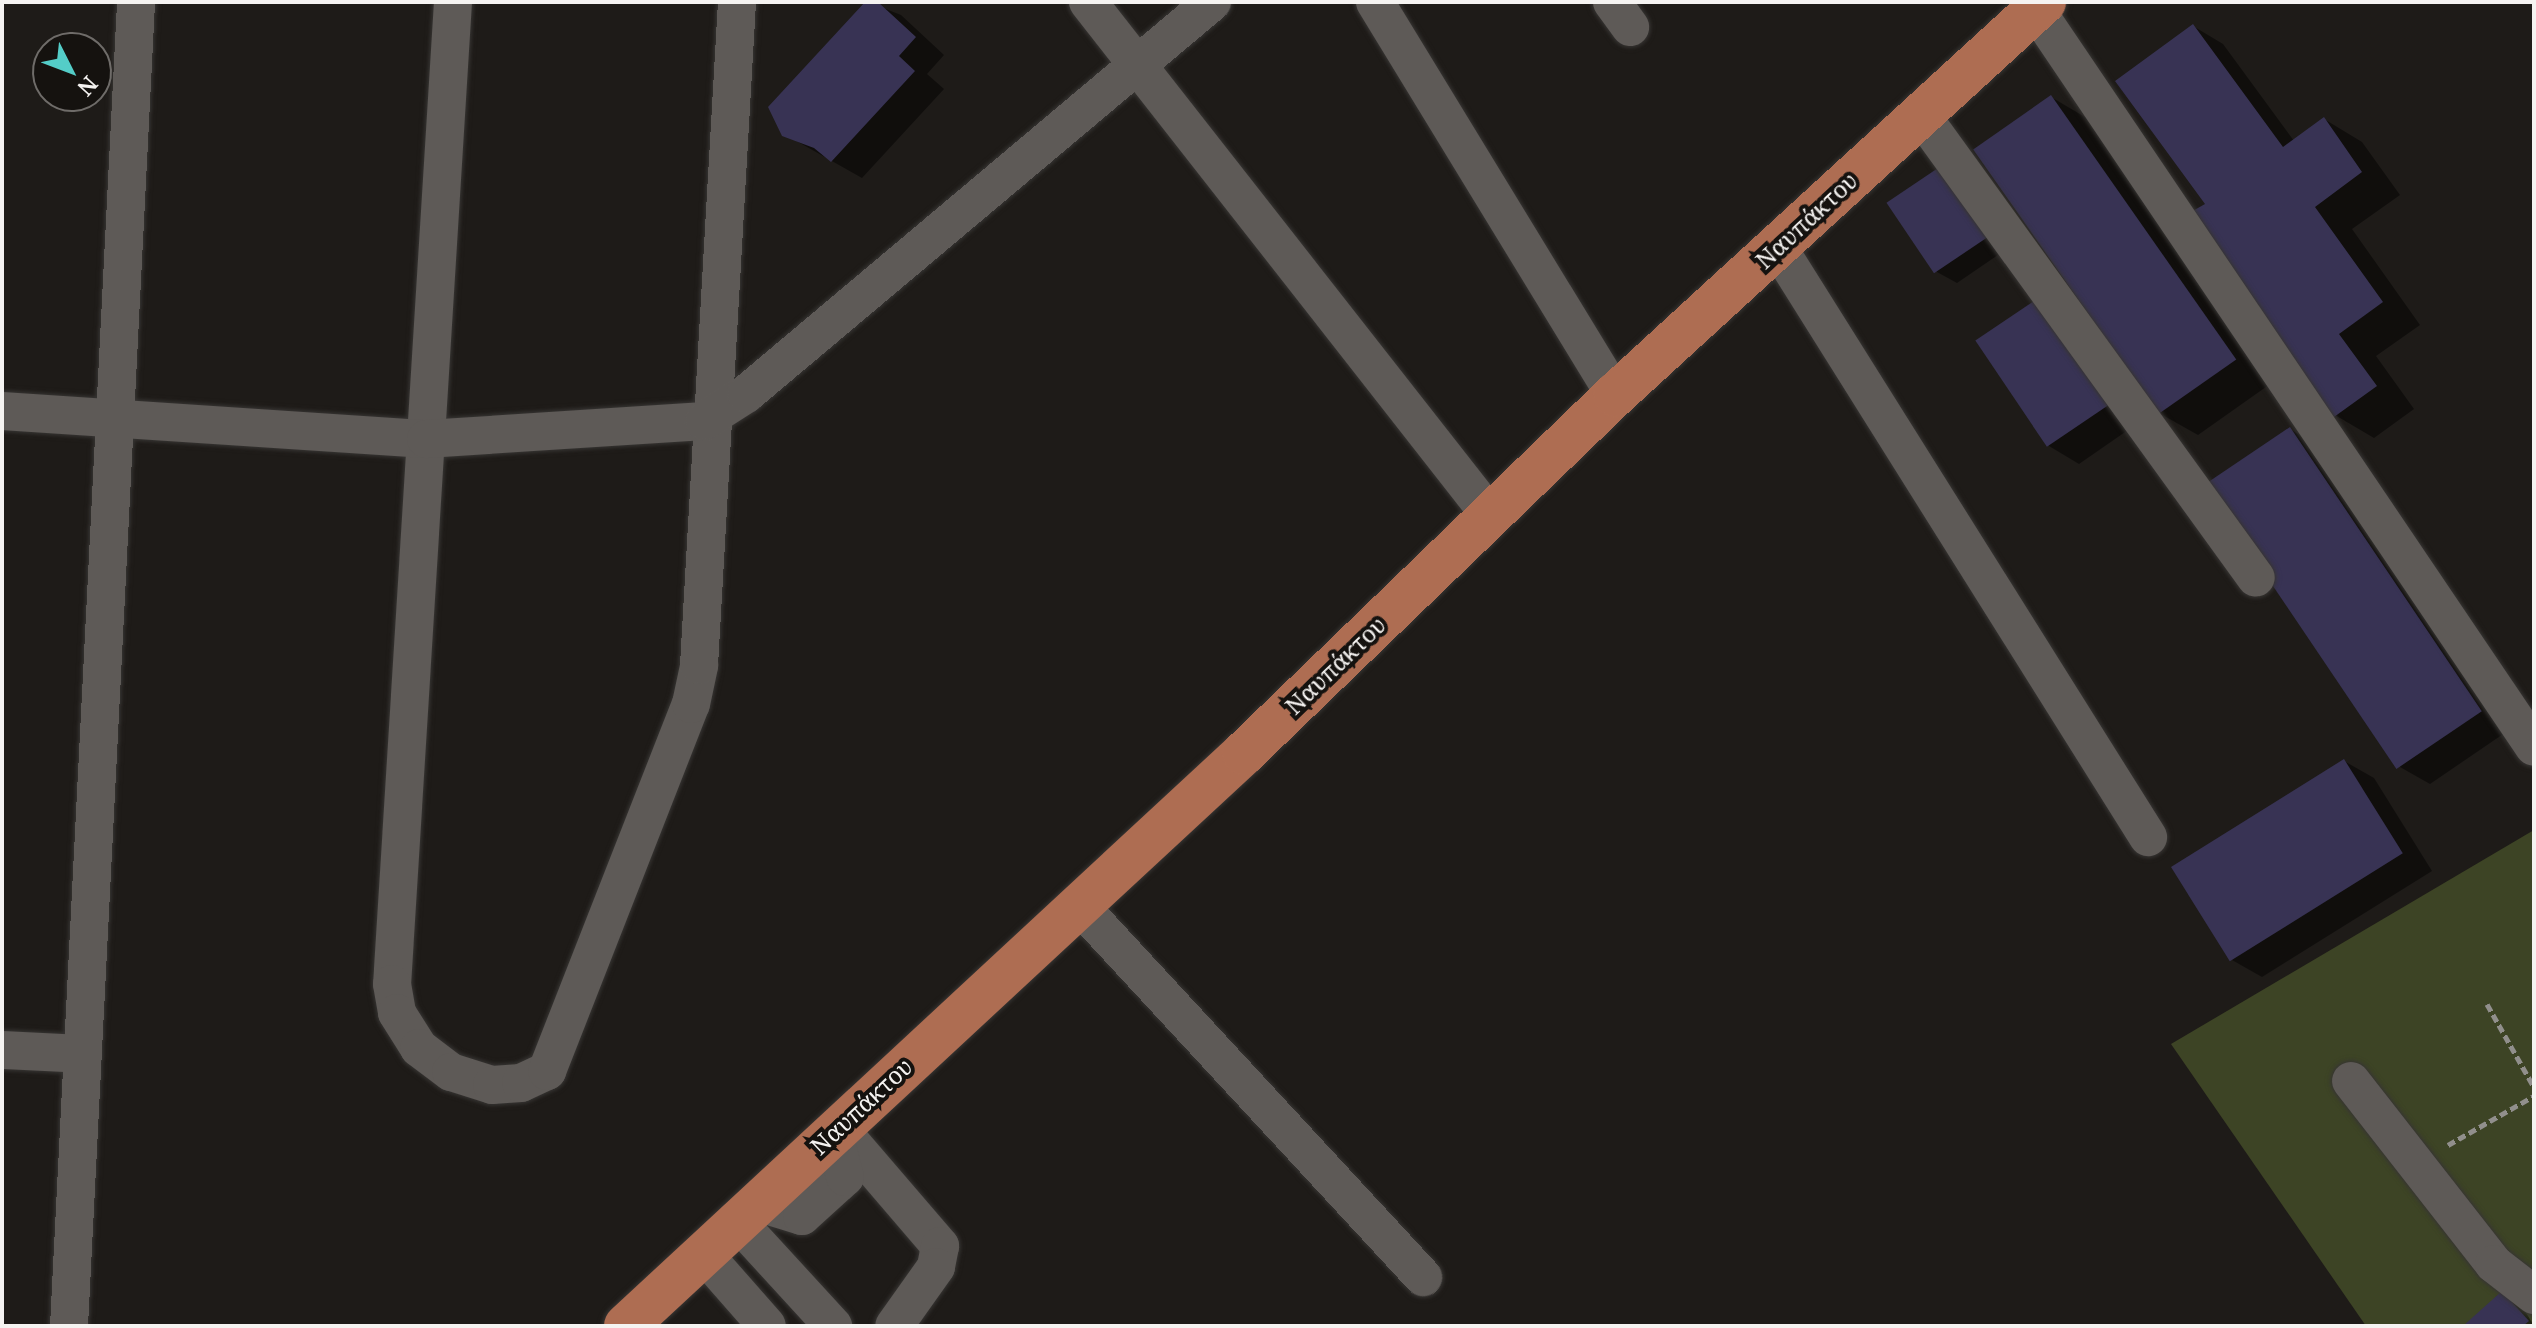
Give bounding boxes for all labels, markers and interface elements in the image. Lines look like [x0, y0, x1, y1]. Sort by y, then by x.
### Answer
north arrow [32, 32, 112, 112]
text: N [71, 70, 105, 103]
street label: Ναυπάκτου [1749, 166, 1863, 274]
street label: Ναυπάκτου [1279, 610, 1391, 720]
street label: Ναυπάκτου [804, 1052, 918, 1160]

